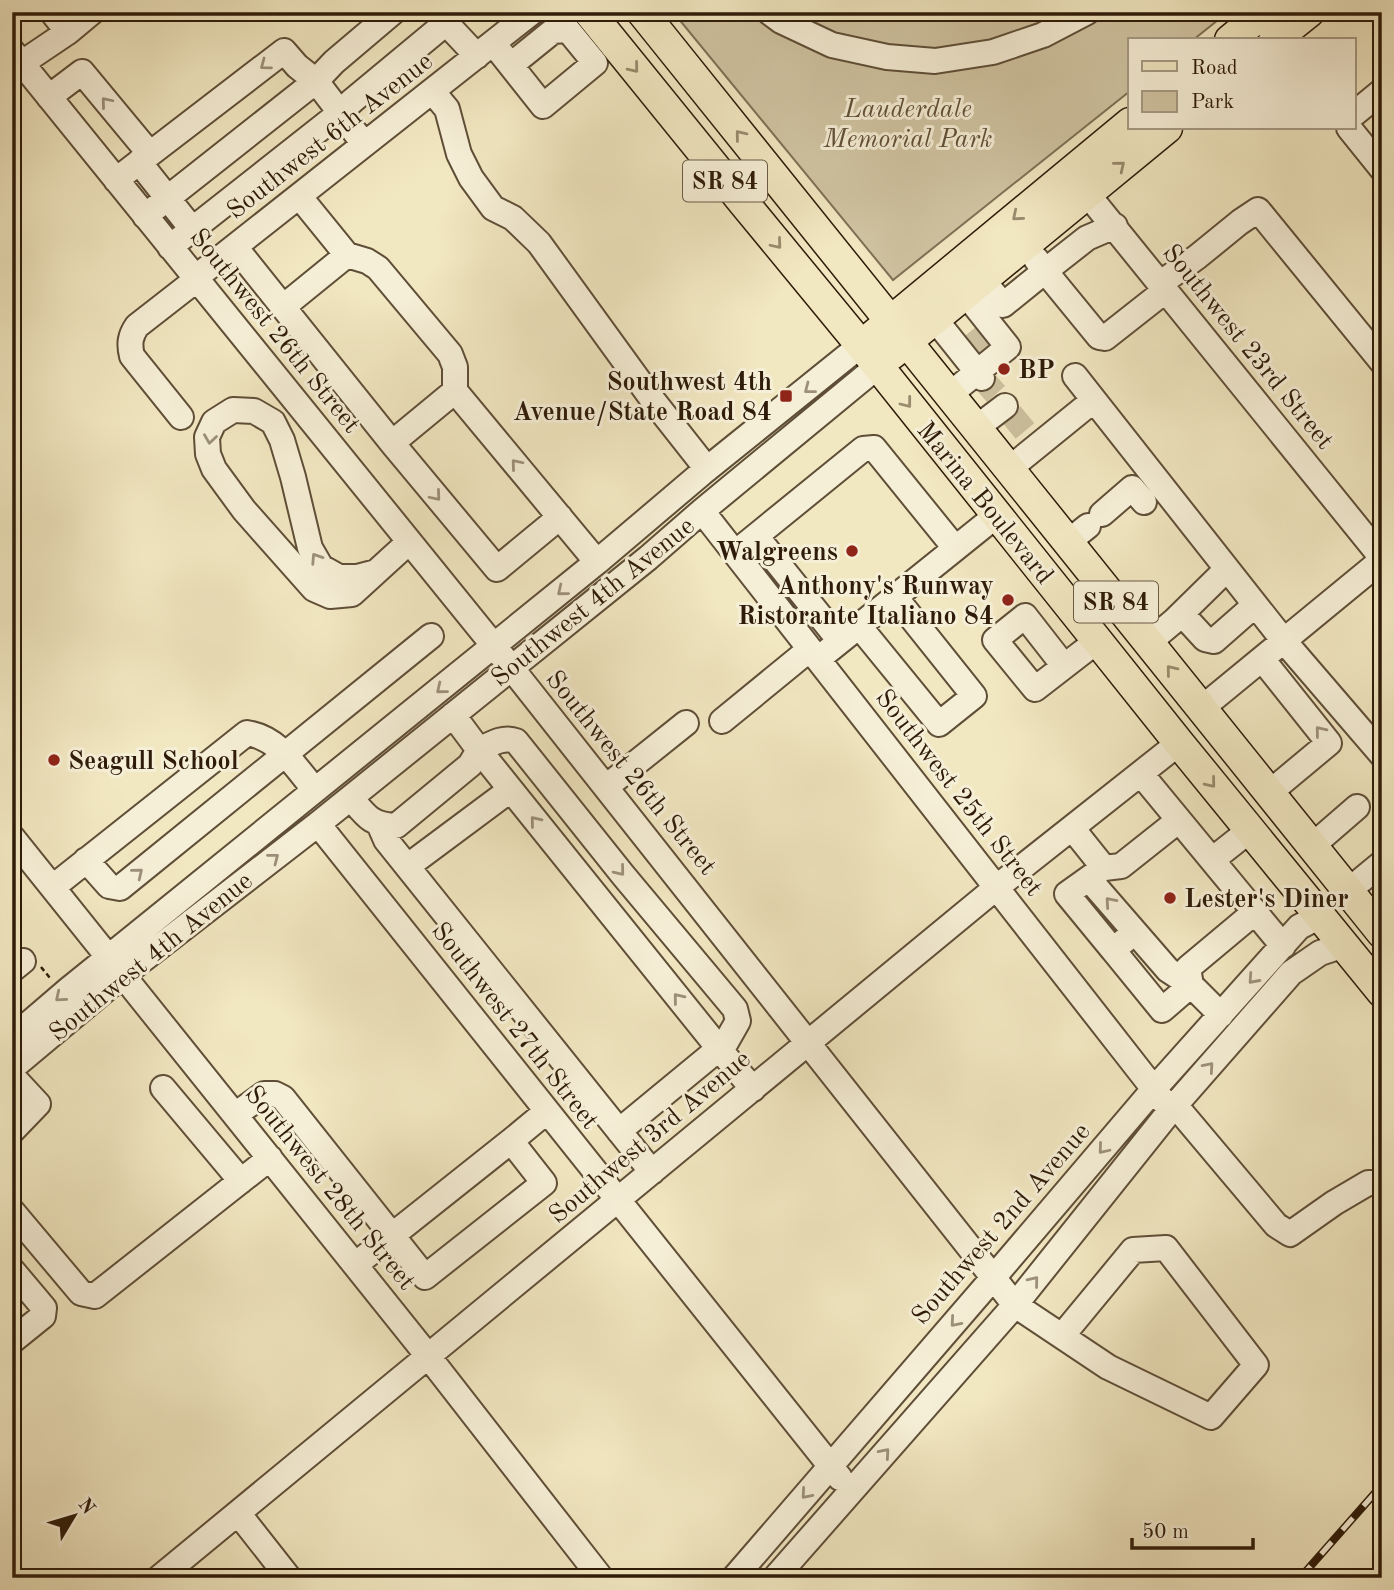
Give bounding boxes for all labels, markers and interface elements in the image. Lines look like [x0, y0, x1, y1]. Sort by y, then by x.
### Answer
legend [1128, 38, 1356, 130]
street label: Southwest 6th Avenue [223, 48, 438, 225]
one-way arrow [260, 57, 273, 69]
text: Road [1191, 58, 1238, 79]
one-way arrow [626, 59, 638, 72]
text: Park [1191, 92, 1234, 113]
one-way arrow [102, 97, 114, 110]
park label: Lauderdale Memorial Park [822, 97, 993, 153]
one-way arrow [736, 130, 748, 143]
road number: SR 84 [683, 160, 767, 202]
one-way arrow [1112, 162, 1124, 175]
one-way arrow [1013, 208, 1026, 220]
street label: Southwest 26th Street [184, 224, 365, 438]
one-way arrow [769, 236, 782, 249]
street label: Southwest 23rd Street [1157, 240, 1338, 455]
place label: BP [1018, 358, 1055, 384]
marker: BP [996, 361, 1012, 377]
place label: Southwest 4th Avenue/State Road 84 [513, 370, 772, 426]
one-way arrow [804, 380, 816, 393]
marker: Southwest 4th Avenue/State Road 84 [778, 388, 794, 404]
one-way arrow [899, 395, 912, 407]
street label: Marina Boulevard [911, 417, 1058, 589]
one-way arrow [202, 433, 217, 445]
one-way arrow [512, 460, 525, 472]
one-way arrow [428, 487, 440, 500]
street label: Southwest 4th Avenue [487, 513, 700, 692]
place label: Walgreens [715, 540, 838, 566]
marker: Walgreens [844, 543, 860, 559]
one-way arrow [312, 553, 325, 566]
place label: Anthony's Runway Ristorante Italiano 84 [738, 574, 994, 630]
road number: SR 84 [1074, 582, 1158, 622]
one-way arrow [557, 583, 570, 595]
marker: Anthony's Runway Ristorante Italiano 84 [1000, 592, 1016, 608]
one-way arrow [1167, 665, 1180, 677]
street label: Southwest 26th Street [540, 666, 721, 880]
one-way arrow [436, 681, 449, 693]
street label: Southwest 25th Street [870, 685, 1047, 901]
one-way arrow [1316, 726, 1328, 739]
place label: Seagull School [68, 749, 239, 775]
marker: Seagull School [46, 752, 62, 768]
one-way arrow [1203, 775, 1216, 788]
one-way arrow [531, 817, 543, 830]
one-way arrow [266, 854, 279, 867]
one-way arrow [612, 862, 624, 875]
street label: Southwest 4th Avenue [45, 868, 258, 1047]
one-way arrow [129, 869, 142, 881]
place label: Lester's Diner [1184, 887, 1349, 913]
marker: Lester's Diner [1162, 890, 1178, 906]
one-way arrow [1106, 898, 1118, 911]
street label: Southwest 27th Street [426, 918, 603, 1134]
one-way arrow [1249, 971, 1262, 984]
one-way arrow [55, 989, 68, 1001]
one-way arrow [674, 994, 686, 1007]
street label: Southwest 3rd Avenue [545, 1046, 756, 1229]
one-way arrow [1201, 1062, 1213, 1075]
street label: Southwest 28th Street [239, 1081, 420, 1295]
street label: Southwest 2nd Avenue [907, 1119, 1096, 1330]
one-way arrow [1099, 1141, 1111, 1154]
one-way arrow [1026, 1277, 1039, 1289]
one-way arrow [951, 1314, 963, 1327]
one-way arrow [877, 1449, 890, 1462]
north arrow [38, 1482, 108, 1552]
one-way arrow [802, 1486, 814, 1499]
text: N [73, 1495, 98, 1519]
scale bar [1132, 1506, 1252, 1550]
text: 50 m [1142, 1522, 1189, 1543]

